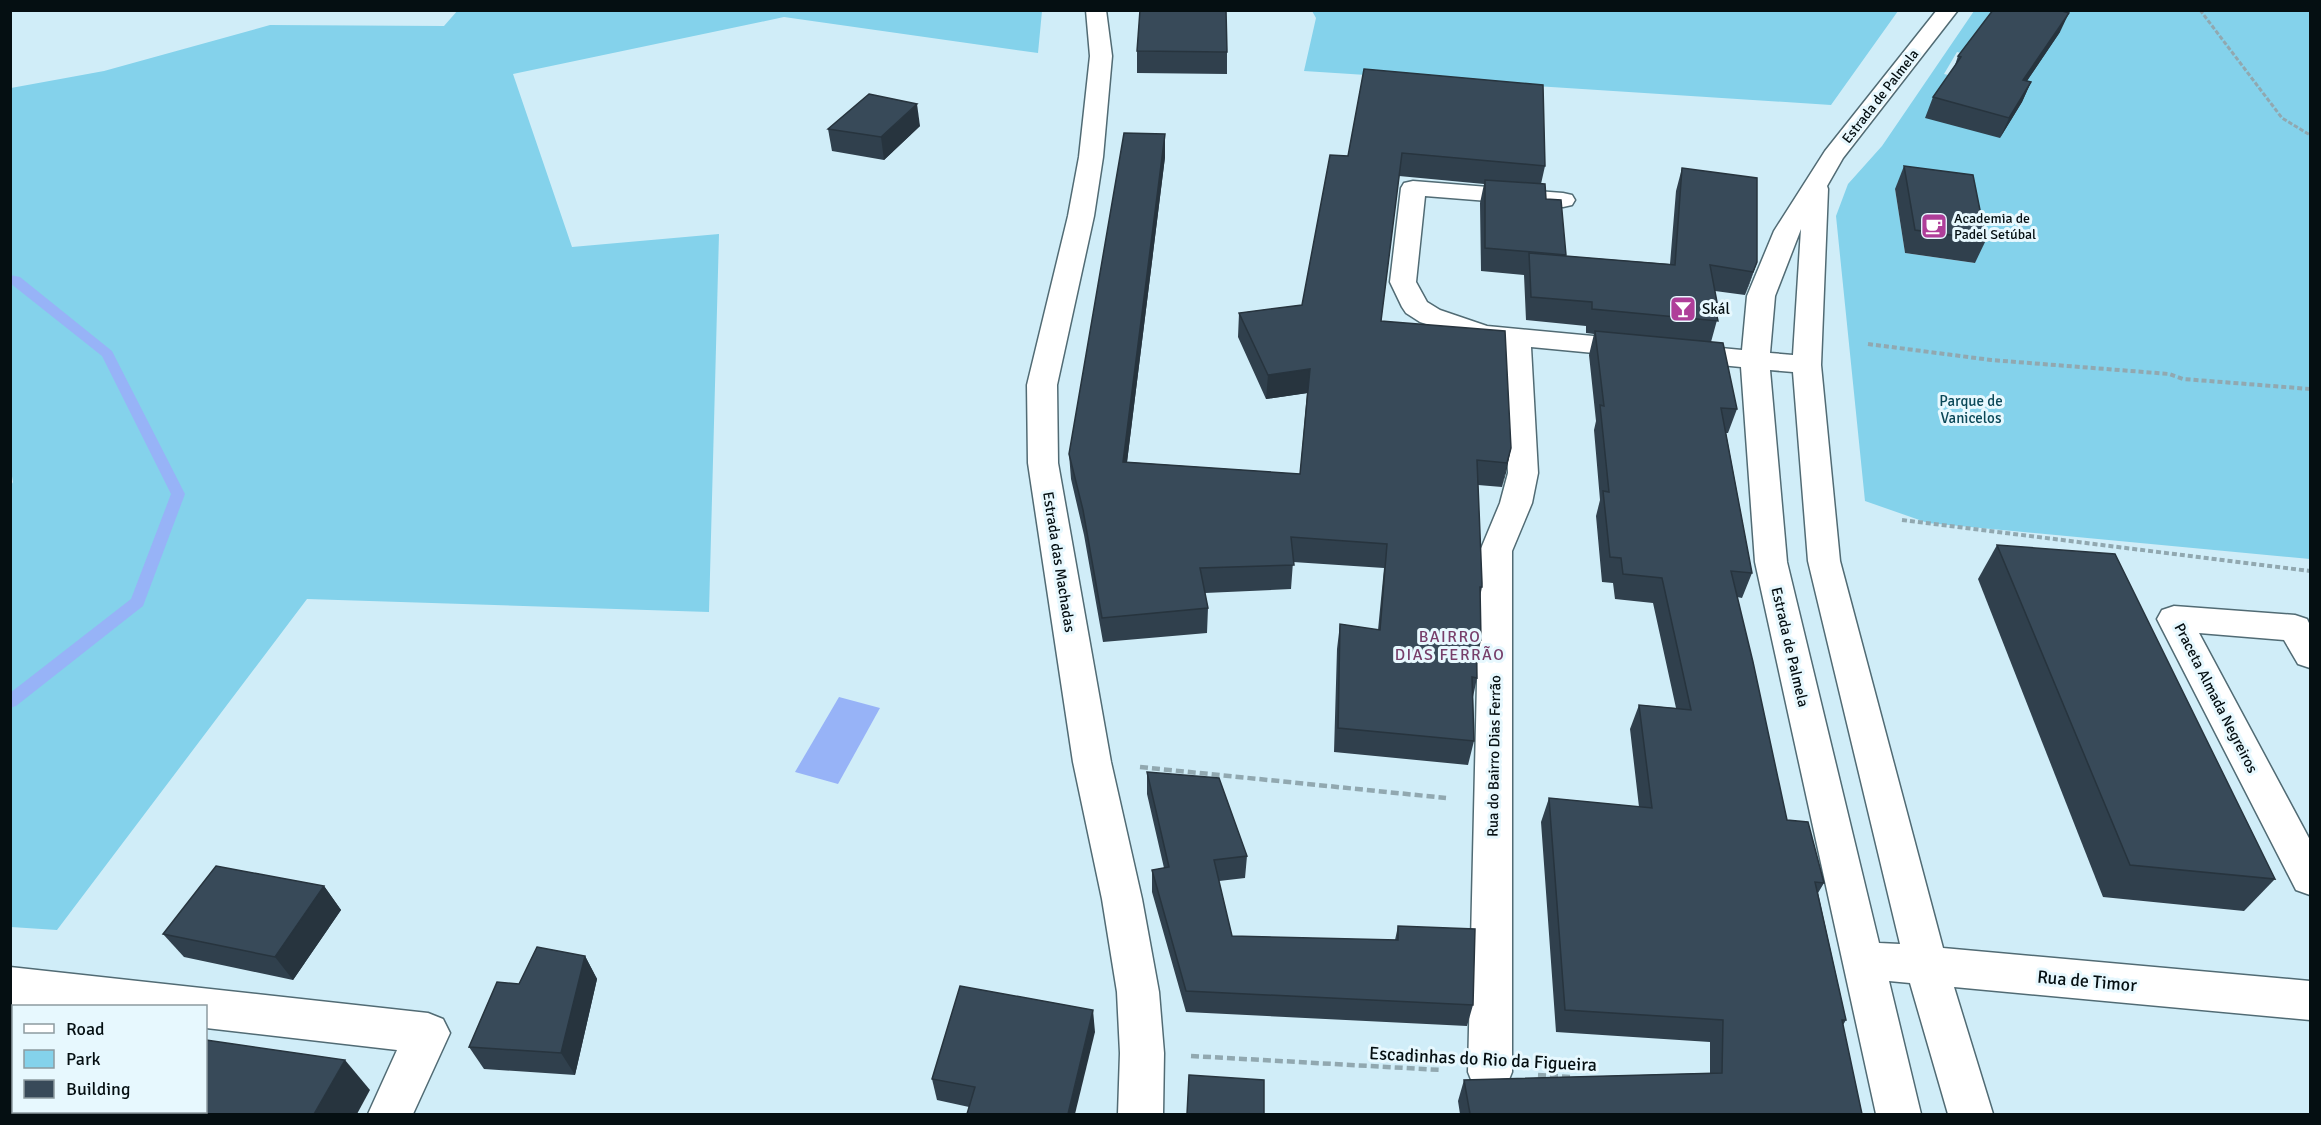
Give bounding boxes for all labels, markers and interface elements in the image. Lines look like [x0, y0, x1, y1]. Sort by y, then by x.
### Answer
street label: Estrada de Palmela [1838, 46, 1922, 147]
place label: Academia de Padel Setúbal [1954, 210, 2036, 243]
cafe icon: Academia de Padel Setúbal [1919, 211, 1949, 241]
bar icon: Skál [1668, 294, 1698, 324]
place label: Skál [1702, 300, 1730, 318]
park label: Parque de Vanicelos [1939, 392, 2003, 427]
street label: Estrada das Machadas [1039, 490, 1079, 634]
street label: Estrada de Palmela [1767, 585, 1813, 709]
street label: Praceta Almada Negreiros [2170, 620, 2262, 776]
district label: BAIRRO DIAS FERRÃO [1395, 627, 1505, 665]
street label: Rua do Bairro Dias Ferrão [1484, 675, 1504, 837]
street label: Rua de Timor [2036, 966, 2138, 996]
legend [12, 1005, 207, 1113]
text: Road [66, 1018, 105, 1040]
street label: Escadinhas do Rio da Figueira [1369, 1042, 1597, 1076]
text: Park [66, 1048, 101, 1070]
text: Building [66, 1078, 130, 1100]

